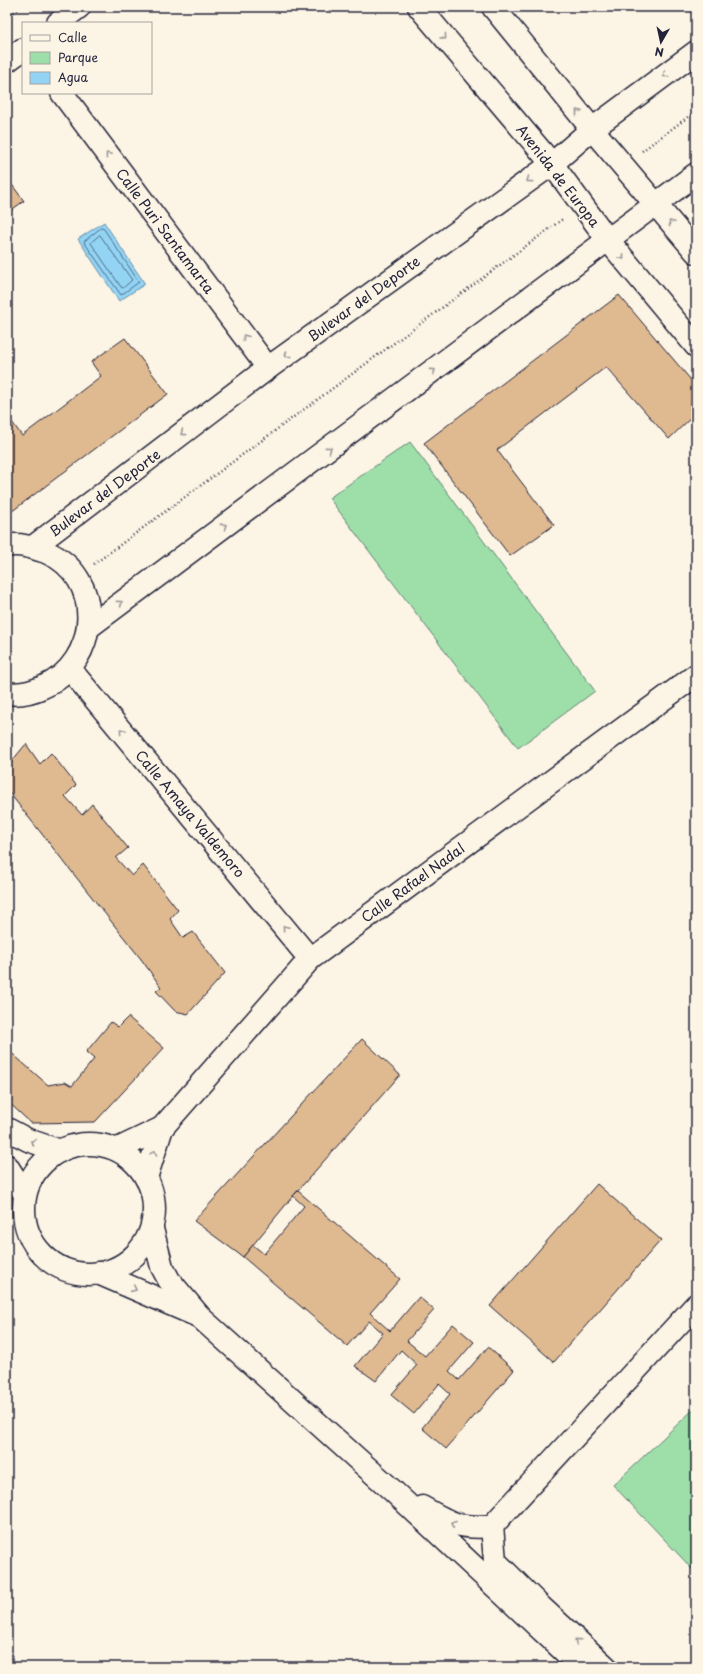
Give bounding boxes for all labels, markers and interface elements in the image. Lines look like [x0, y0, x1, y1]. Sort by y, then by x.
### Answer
legend [22, 22, 152, 94]
north arrow [641, 22, 681, 62]
text: Calle [58, 28, 88, 46]
one-way arrow [439, 32, 446, 39]
text: N [653, 43, 665, 61]
text: Parque [58, 48, 98, 66]
text: Agua [58, 68, 89, 86]
one-way arrow [662, 70, 669, 77]
one-way arrow [576, 110, 583, 117]
street label: Avenida de Europa [512, 120, 605, 232]
one-way arrow [106, 152, 113, 159]
street label: Calle Puri Santamarta [111, 164, 220, 298]
one-way arrow [526, 175, 533, 182]
one-way arrow [668, 220, 675, 227]
street label: Bulevar del Deporte [303, 251, 424, 347]
one-way arrow [618, 253, 625, 260]
one-way arrow [243, 335, 250, 342]
one-way arrow [285, 350, 292, 357]
one-way arrow [428, 369, 435, 376]
one-way arrow [181, 428, 188, 435]
street label: Bulevar del Deporte [45, 444, 165, 541]
one-way arrow [324, 446, 331, 453]
one-way arrow [220, 524, 227, 531]
one-way arrow [115, 601, 122, 608]
one-way arrow [119, 729, 126, 736]
street label: Calle Amaya Valdemoro [131, 745, 250, 882]
street label: Calle Rafael Nadal [357, 838, 469, 927]
one-way arrow [282, 926, 289, 933]
one-way arrow [29, 1138, 36, 1146]
one-way arrow [149, 1149, 158, 1156]
one-way arrow [130, 1284, 137, 1292]
one-way arrow [450, 1520, 457, 1528]
one-way arrow [574, 1638, 582, 1645]

